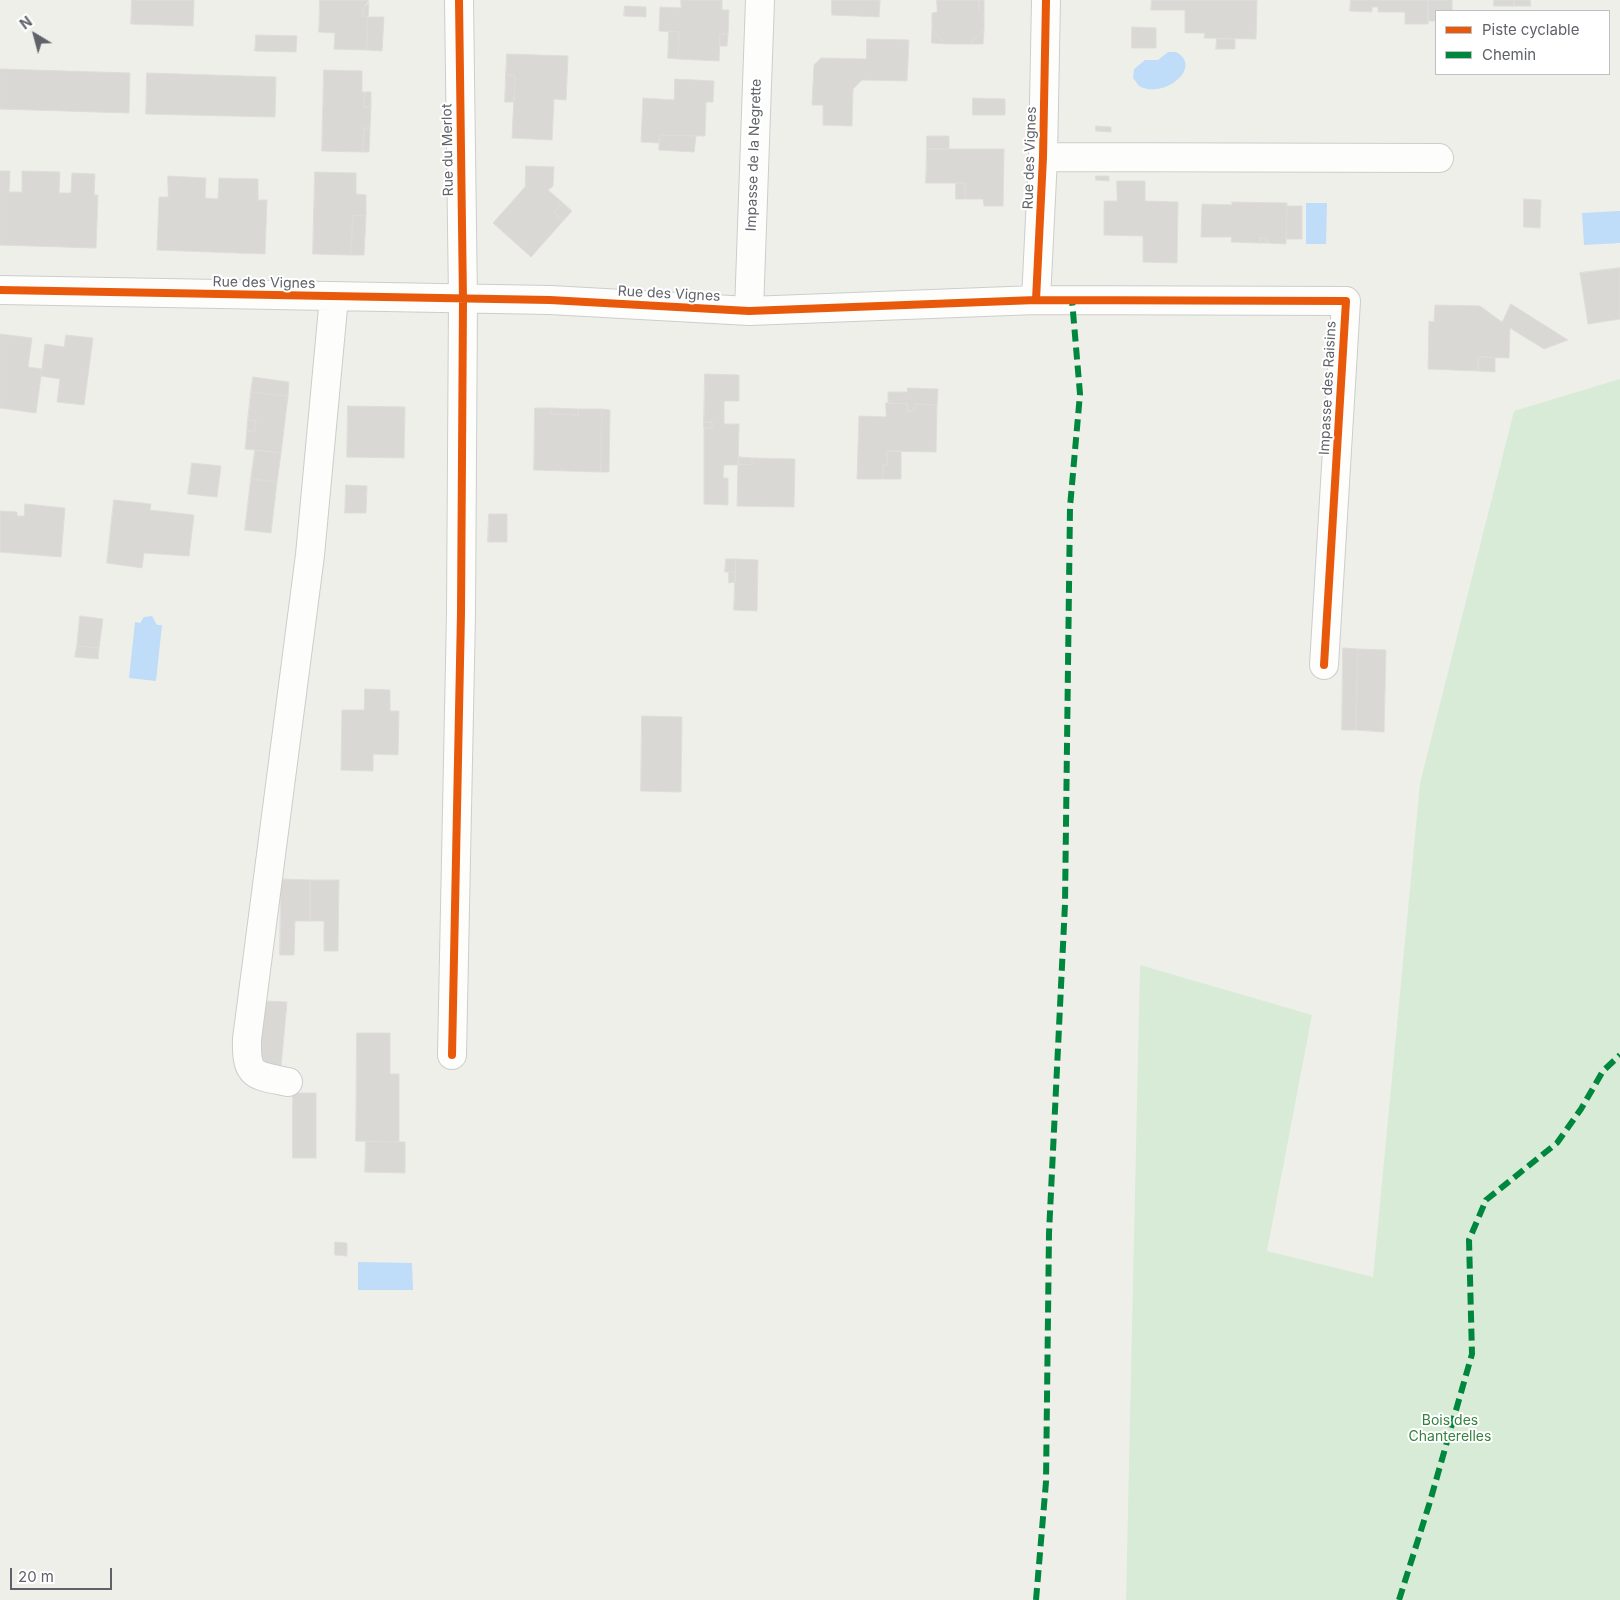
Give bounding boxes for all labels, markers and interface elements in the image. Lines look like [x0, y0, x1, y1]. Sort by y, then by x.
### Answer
north arrow [10, 10, 60, 60]
legend [1435, 10, 1610, 75]
text: N [16, 13, 35, 33]
text: Piste cyclable [1482, 20, 1579, 39]
text: Chemin [1482, 45, 1536, 64]
street label: Impasse de la Negrette [743, 78, 765, 232]
street label: Rue du Merlot [439, 103, 457, 197]
street label: Rue des Vignes [1020, 106, 1040, 210]
street label: Rue des Vignes [212, 274, 316, 292]
street label: Rue des Vignes [617, 283, 721, 305]
street label: Impasse des Raisins [1316, 321, 1340, 455]
park label: Bois des Chanterelles [1409, 1413, 1491, 1445]
scale bar [12, 1558, 115, 1590]
text: 20 m [18, 1567, 54, 1586]

